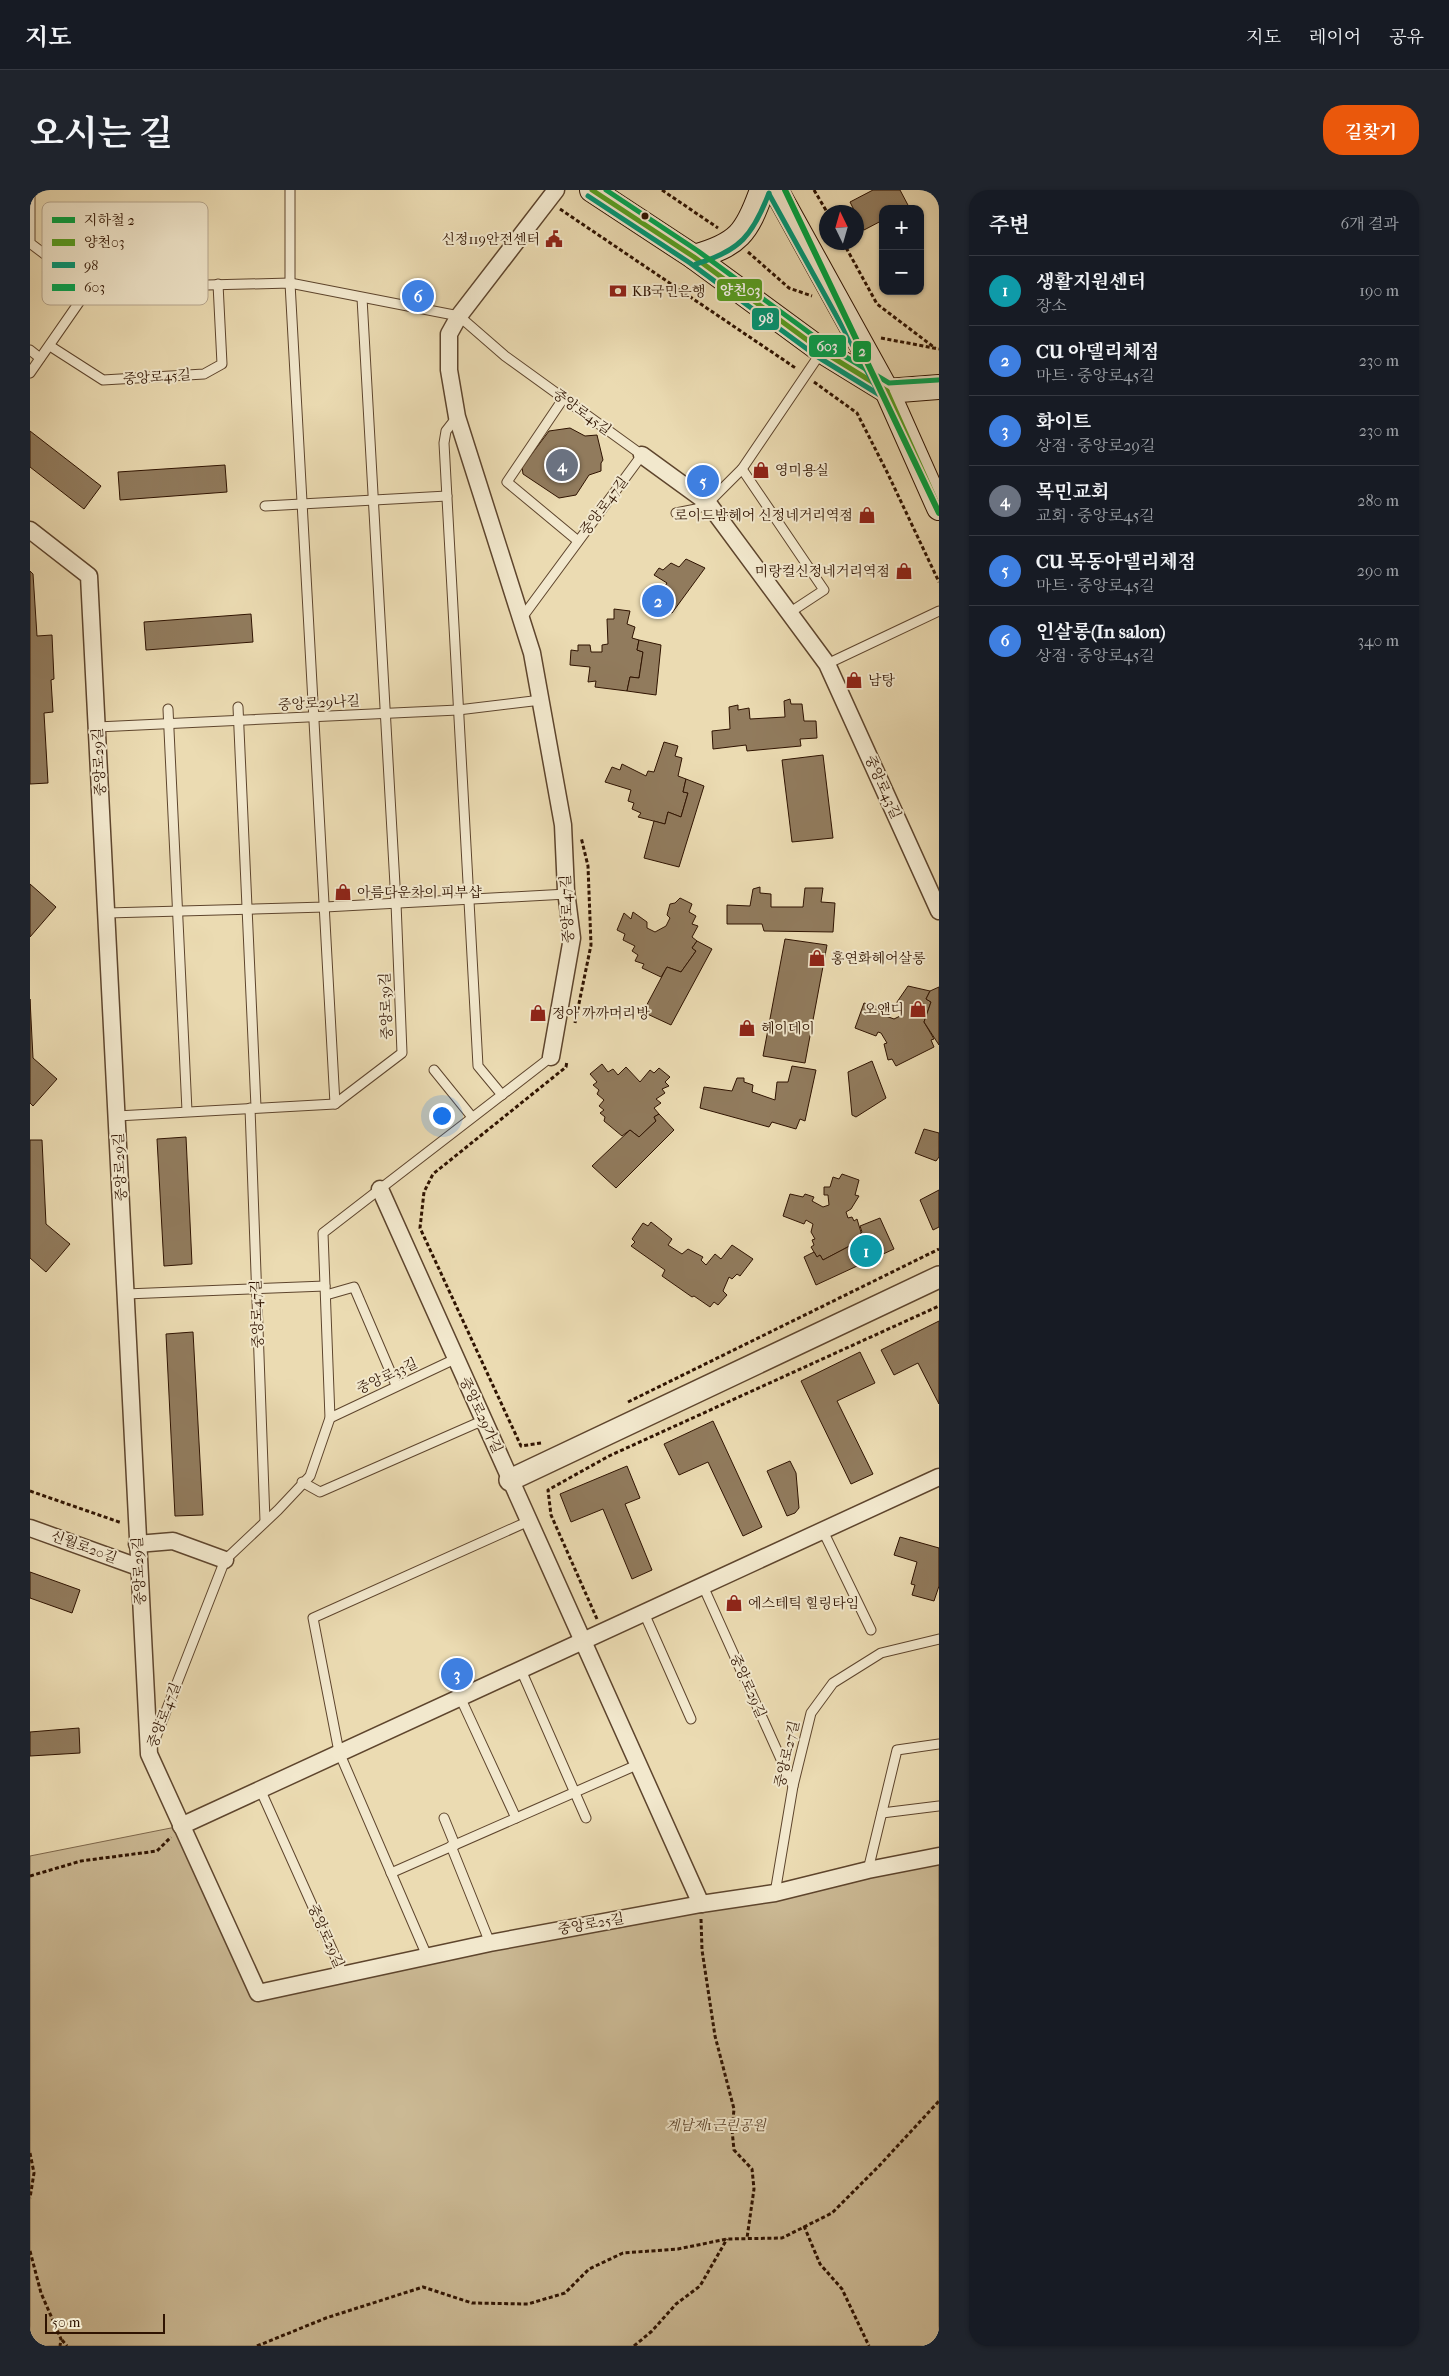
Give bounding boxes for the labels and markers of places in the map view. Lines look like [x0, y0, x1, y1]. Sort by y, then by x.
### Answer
unlabelled marker [640, 211, 650, 221]
public building icon: 신정119안전센터 [544, 229, 564, 249]
place label: 신정119안전센터 [442, 231, 540, 248]
pin: 6 [402, 277, 434, 315]
bank icon: KB국민은행 [608, 281, 628, 301]
place label: KB국민은행 [632, 283, 705, 300]
pin: 4 [546, 446, 578, 484]
shop icon: 영미용실 [751, 460, 771, 480]
pin: 5 [687, 462, 719, 500]
place label: 영미용실 [775, 462, 829, 479]
shop icon: 로이드밤헤어 신정네거리역점 [857, 505, 877, 525]
place label: 로이드밤헤어 신정네거리역점 [674, 507, 853, 524]
shop icon: 미랑컬신정네거리역점 [894, 561, 914, 581]
place label: 미랑컬신정네거리역점 [755, 563, 890, 580]
pin: 2 [642, 582, 674, 620]
shop icon: 남탕 [844, 670, 864, 690]
place label: 남탕 [868, 672, 896, 689]
shop icon: 아름다운차이 피부샵 [333, 882, 353, 902]
place label: 아름다운차이 피부샵 [357, 884, 482, 901]
shop icon: 홍연화헤어살롱 [807, 948, 827, 968]
place label: 홍연화헤어살롱 [831, 950, 926, 967]
shop icon: 오앤디 [908, 999, 928, 1019]
place label: 오앤디 [863, 1001, 904, 1018]
shop icon: 정아 까까머리방 [528, 1003, 548, 1023]
place label: 정아 까까머리방 [552, 1005, 650, 1022]
shop icon: 헤이데이 [737, 1018, 757, 1038]
place label: 헤이데이 [761, 1020, 815, 1037]
pin: 1 [850, 1232, 882, 1270]
shop icon: 에스테틱 힐링타임 [724, 1593, 744, 1613]
place label: 에스테틱 힐링타임 [748, 1595, 859, 1612]
pin: 3 [441, 1655, 473, 1693]

